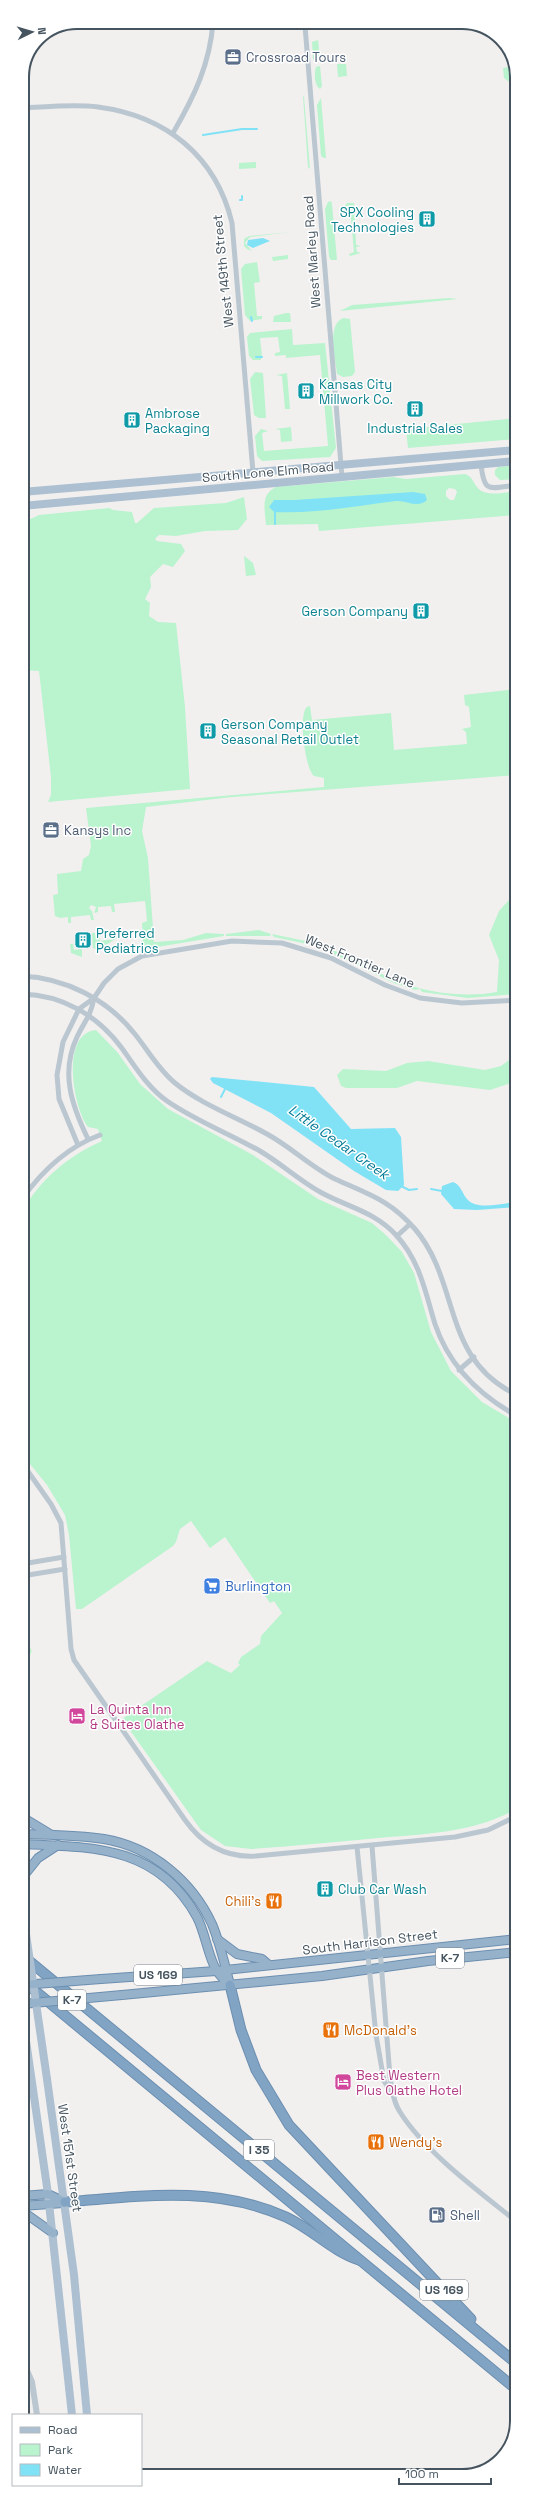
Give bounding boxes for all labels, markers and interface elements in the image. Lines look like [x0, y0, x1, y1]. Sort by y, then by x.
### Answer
north arrow [12, 12, 52, 52]
text: N [35, 27, 49, 35]
office icon: Crossroad Tours [223, 47, 243, 67]
place label: Crossroad Tours [246, 49, 346, 66]
street label: West Marley Road [300, 195, 324, 309]
place label: SPX Cooling Technologies [331, 204, 414, 236]
building icon: SPX Cooling Technologies [417, 209, 437, 229]
street label: West 149th Street [209, 214, 237, 328]
place label: Kansas City Millwork Co. [319, 376, 393, 408]
building icon: Kansas City Millwork Co. [296, 381, 316, 401]
building icon: Industrial Sales [405, 399, 425, 419]
place label: Ambrose Packaging [145, 405, 210, 437]
building icon: Ambrose Packaging [122, 410, 142, 430]
place label: Industrial Sales [367, 420, 463, 437]
street label: South Lone Elm Road [201, 458, 335, 486]
building icon: Gerson Company [411, 601, 431, 621]
place label: Gerson Company [302, 603, 408, 620]
place label: Gerson Company Seasonal Retail Outlet [221, 716, 359, 748]
building icon: Gerson Company Seasonal Retail Outlet [198, 721, 218, 741]
office icon: Kansys Inc [41, 820, 61, 840]
place label: Kansys Inc [64, 822, 132, 839]
place label: Preferred Pediatrics [96, 925, 159, 957]
building icon: Preferred Pediatrics [73, 930, 93, 950]
street label: West Frontier Lane [302, 930, 418, 992]
water label: Little Cedar Creek [285, 1101, 394, 1184]
supermarket icon: Burlington [202, 1576, 222, 1596]
place label: Burlington [225, 1578, 291, 1595]
place label: La Quinta Inn & Suites Olathe [90, 1701, 185, 1733]
hotel icon: La Quinta Inn & Suites Olathe [67, 1706, 87, 1726]
building icon: Club Car Wash [315, 1879, 335, 1899]
place label: Club Car Wash [338, 1881, 427, 1898]
restaurant icon: Chili's [264, 1891, 284, 1911]
place label: Chili's [225, 1893, 261, 1910]
street label: South Harrison Street [301, 1925, 439, 1959]
road number: K-7 [436, 1948, 464, 1968]
road number: US 169 [134, 1965, 182, 1985]
road number: K-7 [58, 1990, 86, 2010]
restaurant icon: McDonald's [321, 2020, 341, 2040]
place label: McDonald's [344, 2022, 417, 2039]
place label: Best Western Plus Olathe Hotel [356, 2067, 462, 2099]
hotel icon: Best Western Plus Olathe Hotel [333, 2072, 353, 2092]
street label: West 151st Street [54, 2103, 86, 2213]
restaurant icon: Wendy's [366, 2132, 386, 2152]
place label: Wendy's [389, 2134, 442, 2151]
road number: I 35 [244, 2140, 274, 2160]
fuel station icon: Shell [427, 2205, 447, 2225]
place label: Shell [450, 2207, 480, 2224]
road number: US 169 [420, 2280, 468, 2300]
legend [12, 2414, 142, 2486]
text: Road [48, 2422, 77, 2438]
text: Park [48, 2442, 73, 2458]
scale bar [399, 2460, 491, 2486]
text: Water [48, 2462, 82, 2478]
text: 100 m [405, 2466, 439, 2482]

